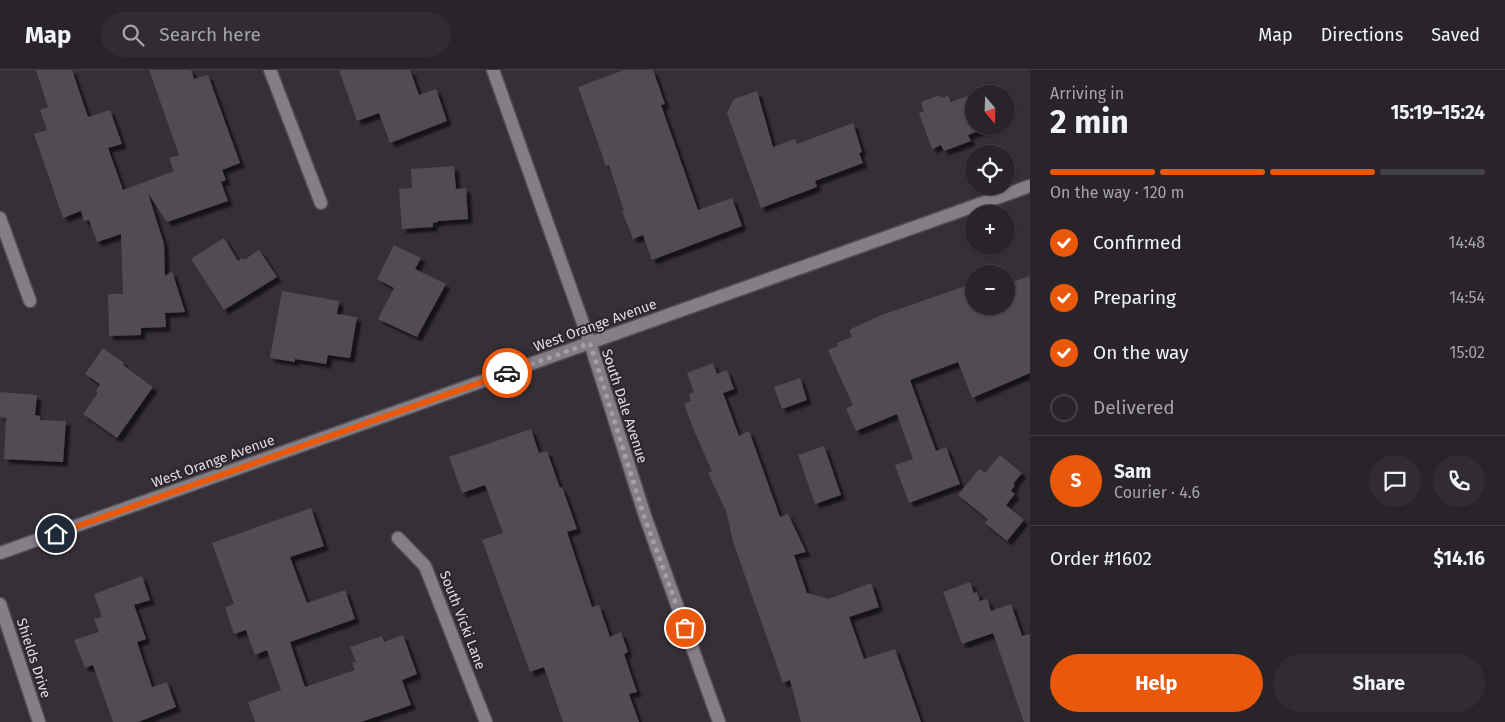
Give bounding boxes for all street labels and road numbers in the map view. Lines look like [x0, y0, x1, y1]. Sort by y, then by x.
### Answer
street label: West Orange Avenue [531, 295, 659, 356]
street label: South Dale Avenue [598, 347, 651, 465]
street label: West Orange Avenue [149, 431, 277, 492]
street label: South Vicki Lane [436, 568, 489, 672]
street label: Shields Drive [13, 616, 54, 700]

